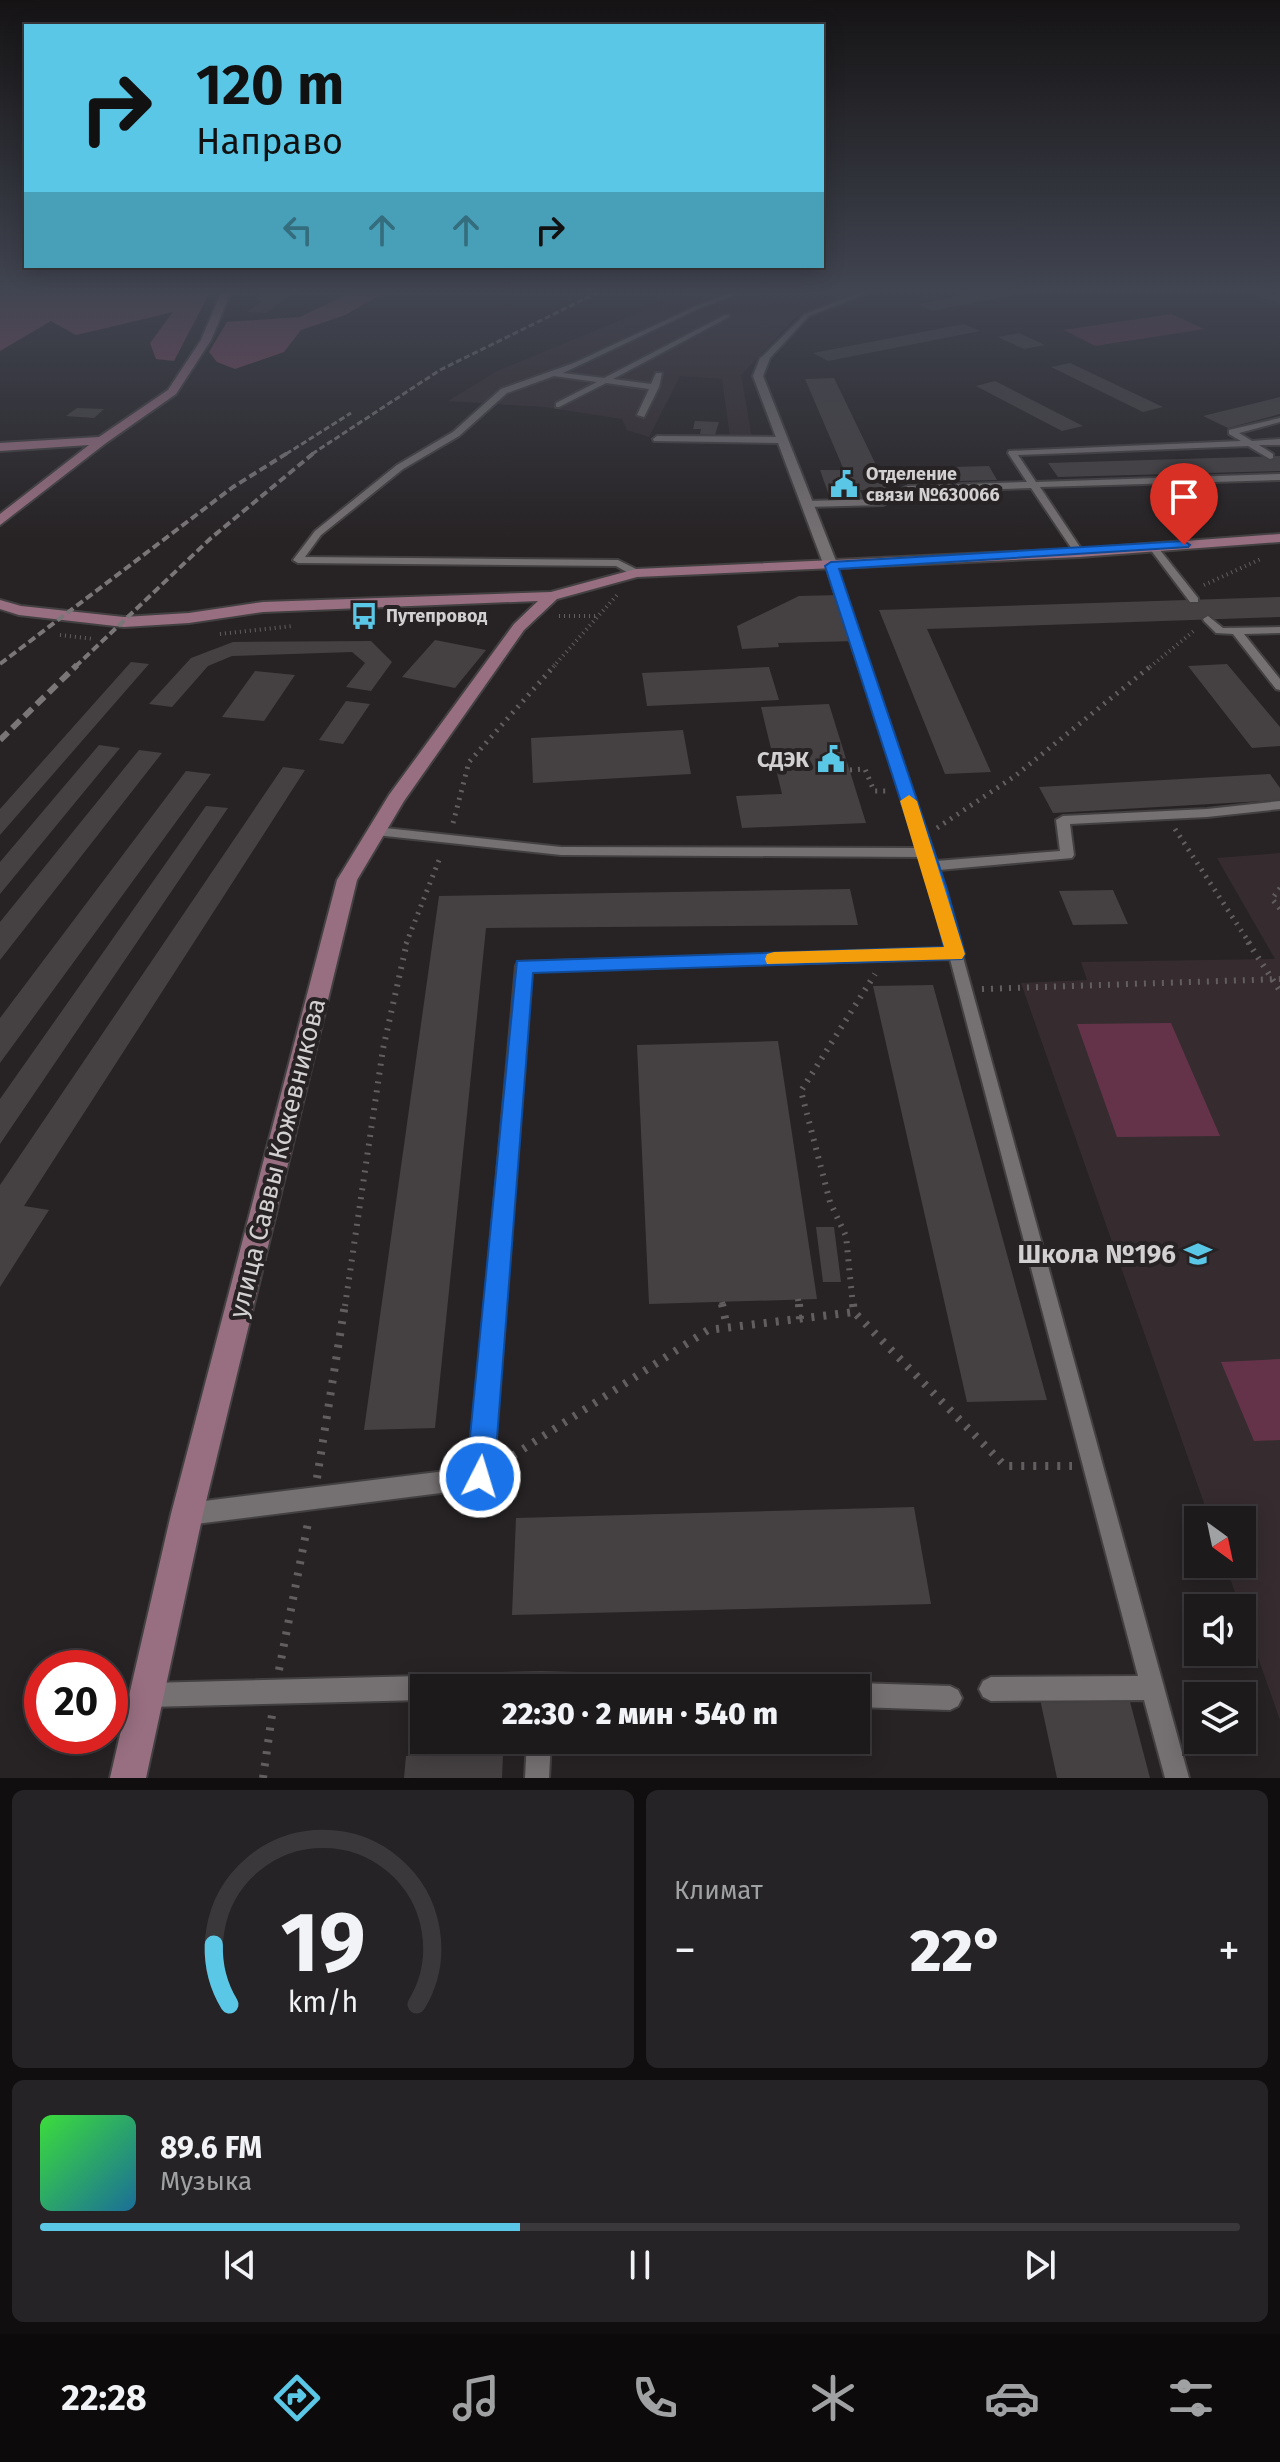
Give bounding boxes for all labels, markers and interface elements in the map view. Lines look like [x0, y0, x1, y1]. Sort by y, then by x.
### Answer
text: 120 m [196, 52, 344, 119]
icon: right [64, 56, 168, 160]
text: Направо [196, 120, 343, 164]
icon: left [276, 208, 320, 252]
icon: ahead [360, 208, 404, 252]
icon: ahead [444, 208, 488, 252]
icon: right [528, 208, 572, 252]
place label: Отделение связи №630066 [866, 463, 1000, 506]
pin [1150, 463, 1218, 545]
public building icon: Отделение связи №630066 [829, 469, 859, 499]
icon: arrive [1162, 475, 1206, 519]
bus stop icon: Путепровод [349, 601, 379, 631]
place label: Путепровод [386, 605, 487, 627]
public building icon: СДЭК [816, 744, 846, 774]
place label: СДЭК [757, 746, 809, 773]
street label: улица Саввы Кожевникова [223, 995, 332, 1321]
place label: Школа №196 [1018, 1239, 1176, 1270]
school or university icon: Школа №196 [1183, 1239, 1213, 1269]
position arrow [438, 1435, 522, 1519]
north arrow [1184, 1506, 1256, 1578]
map controls [1184, 1506, 1256, 1754]
button: sound [1184, 1594, 1256, 1666]
speed limit sign: 20 [24, 1650, 128, 1754]
button: layers [1184, 1682, 1256, 1754]
text: 22:30 · 2 мин · 540 m [502, 1696, 778, 1732]
text: Климат [674, 1875, 763, 1906]
text: 19 [280, 1893, 366, 1993]
text: 22° [910, 1915, 1004, 1987]
text: − [674, 1924, 696, 1977]
text: + [1218, 1924, 1240, 1977]
text: km/h [288, 1985, 358, 2020]
text: 89.6 FM [160, 2130, 262, 2166]
text: Музыка [160, 2166, 252, 2197]
icon: previous [218, 2243, 262, 2287]
icon: pause [618, 2243, 662, 2287]
icon: next [1018, 2243, 1062, 2287]
icon: directions [269, 2370, 325, 2426]
icon: music [448, 2370, 504, 2426]
icon: phone [627, 2370, 683, 2426]
icon: climate [805, 2370, 861, 2426]
icon: car [984, 2370, 1040, 2426]
icon: filters [1163, 2370, 1219, 2426]
text: 22:28 [61, 2376, 147, 2420]

